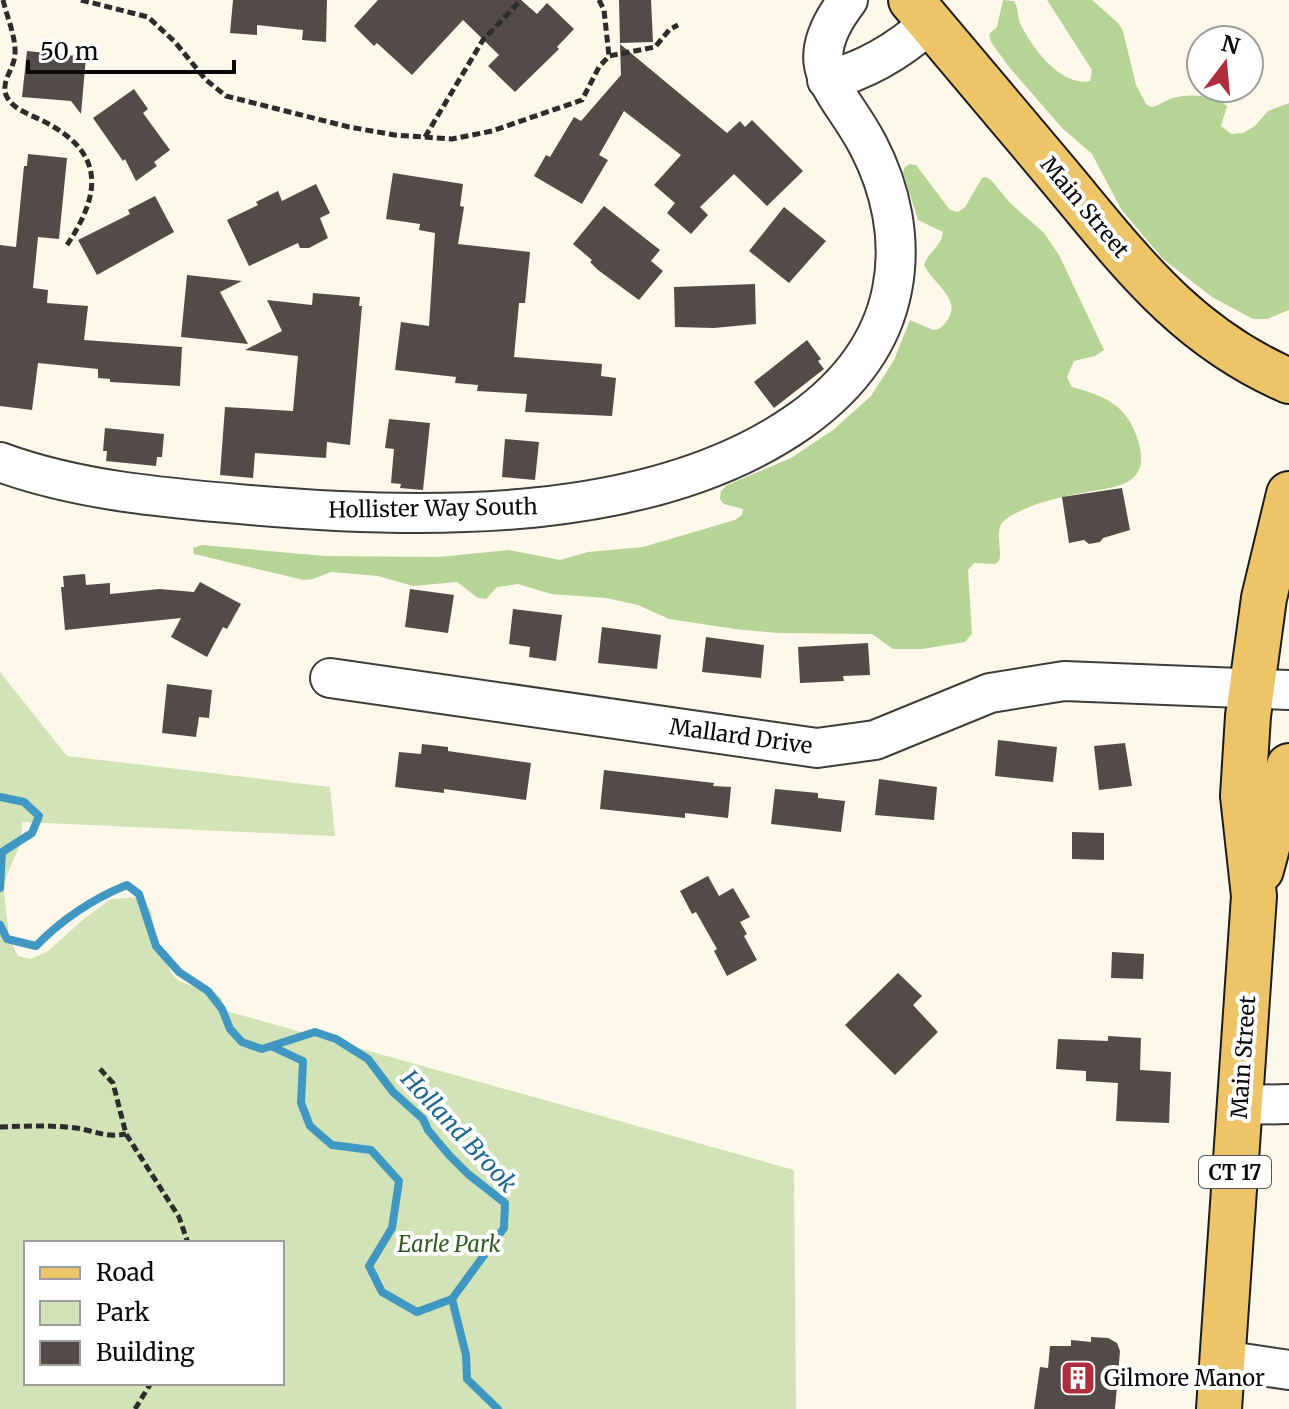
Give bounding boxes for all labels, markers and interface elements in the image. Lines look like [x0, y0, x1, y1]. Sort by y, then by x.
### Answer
scale bar [28, 24, 234, 74]
north arrow [1185, 24, 1265, 104]
text: N [1218, 29, 1243, 61]
text: 50 m [40, 36, 99, 67]
street label: Main Street [1035, 151, 1136, 264]
street label: Hollister Way South [328, 492, 538, 524]
street label: Mallard Drive [668, 712, 814, 760]
street label: Main Street [1225, 994, 1261, 1120]
water label: Holland Brook [394, 1063, 524, 1199]
road number: CT 17 [1199, 1156, 1271, 1188]
park label: Earle Park [398, 1230, 500, 1258]
legend [24, 1241, 284, 1385]
text: Road [96, 1257, 154, 1288]
text: Park [96, 1297, 150, 1328]
text: Building [96, 1337, 195, 1368]
building icon: Gilmore Manor [1059, 1359, 1097, 1397]
place label: Gilmore Manor [1104, 1364, 1265, 1392]

